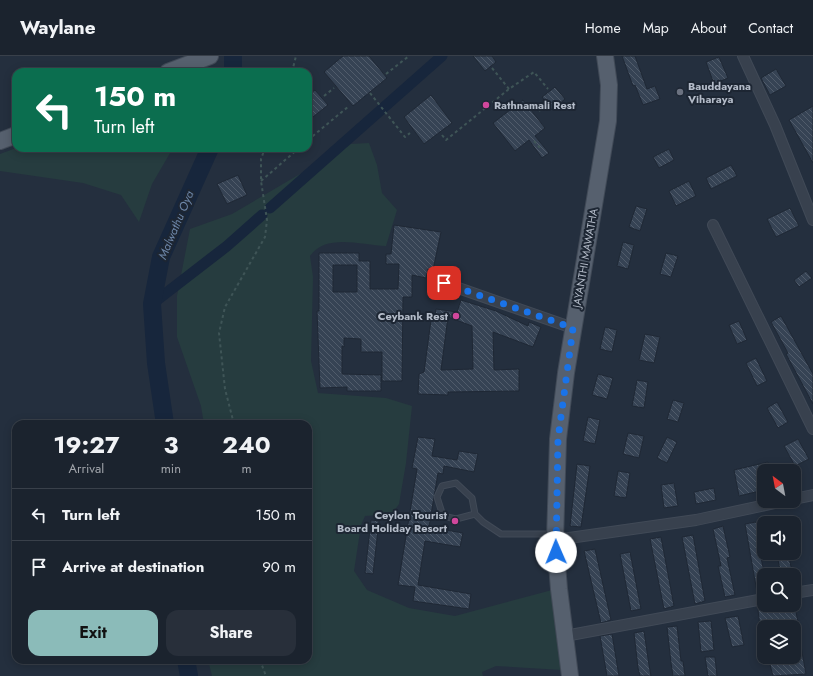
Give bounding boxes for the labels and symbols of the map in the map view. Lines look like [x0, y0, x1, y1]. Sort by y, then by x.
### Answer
place label: Bauddayana Viharaya [687, 78, 751, 107]
marker: Bauddayana Viharaya [675, 87, 685, 97]
place label: Rathnamali Rest [494, 97, 576, 113]
marker: Rathnamali Rest [481, 100, 491, 110]
water label: Malwathu Oya [153, 188, 199, 262]
street label: JAYANTHI MAWATHA [568, 206, 602, 311]
pin [427, 266, 461, 300]
place label: Ceybank Rest [378, 308, 449, 324]
marker: Ceybank Rest [451, 311, 461, 321]
north arrow [757, 464, 801, 508]
place label: Ceylon Tourist Board Holiday Resort [337, 507, 448, 536]
marker: Ceylon Tourist Board Holiday Resort [450, 516, 460, 526]
position arrow [535, 531, 577, 573]

